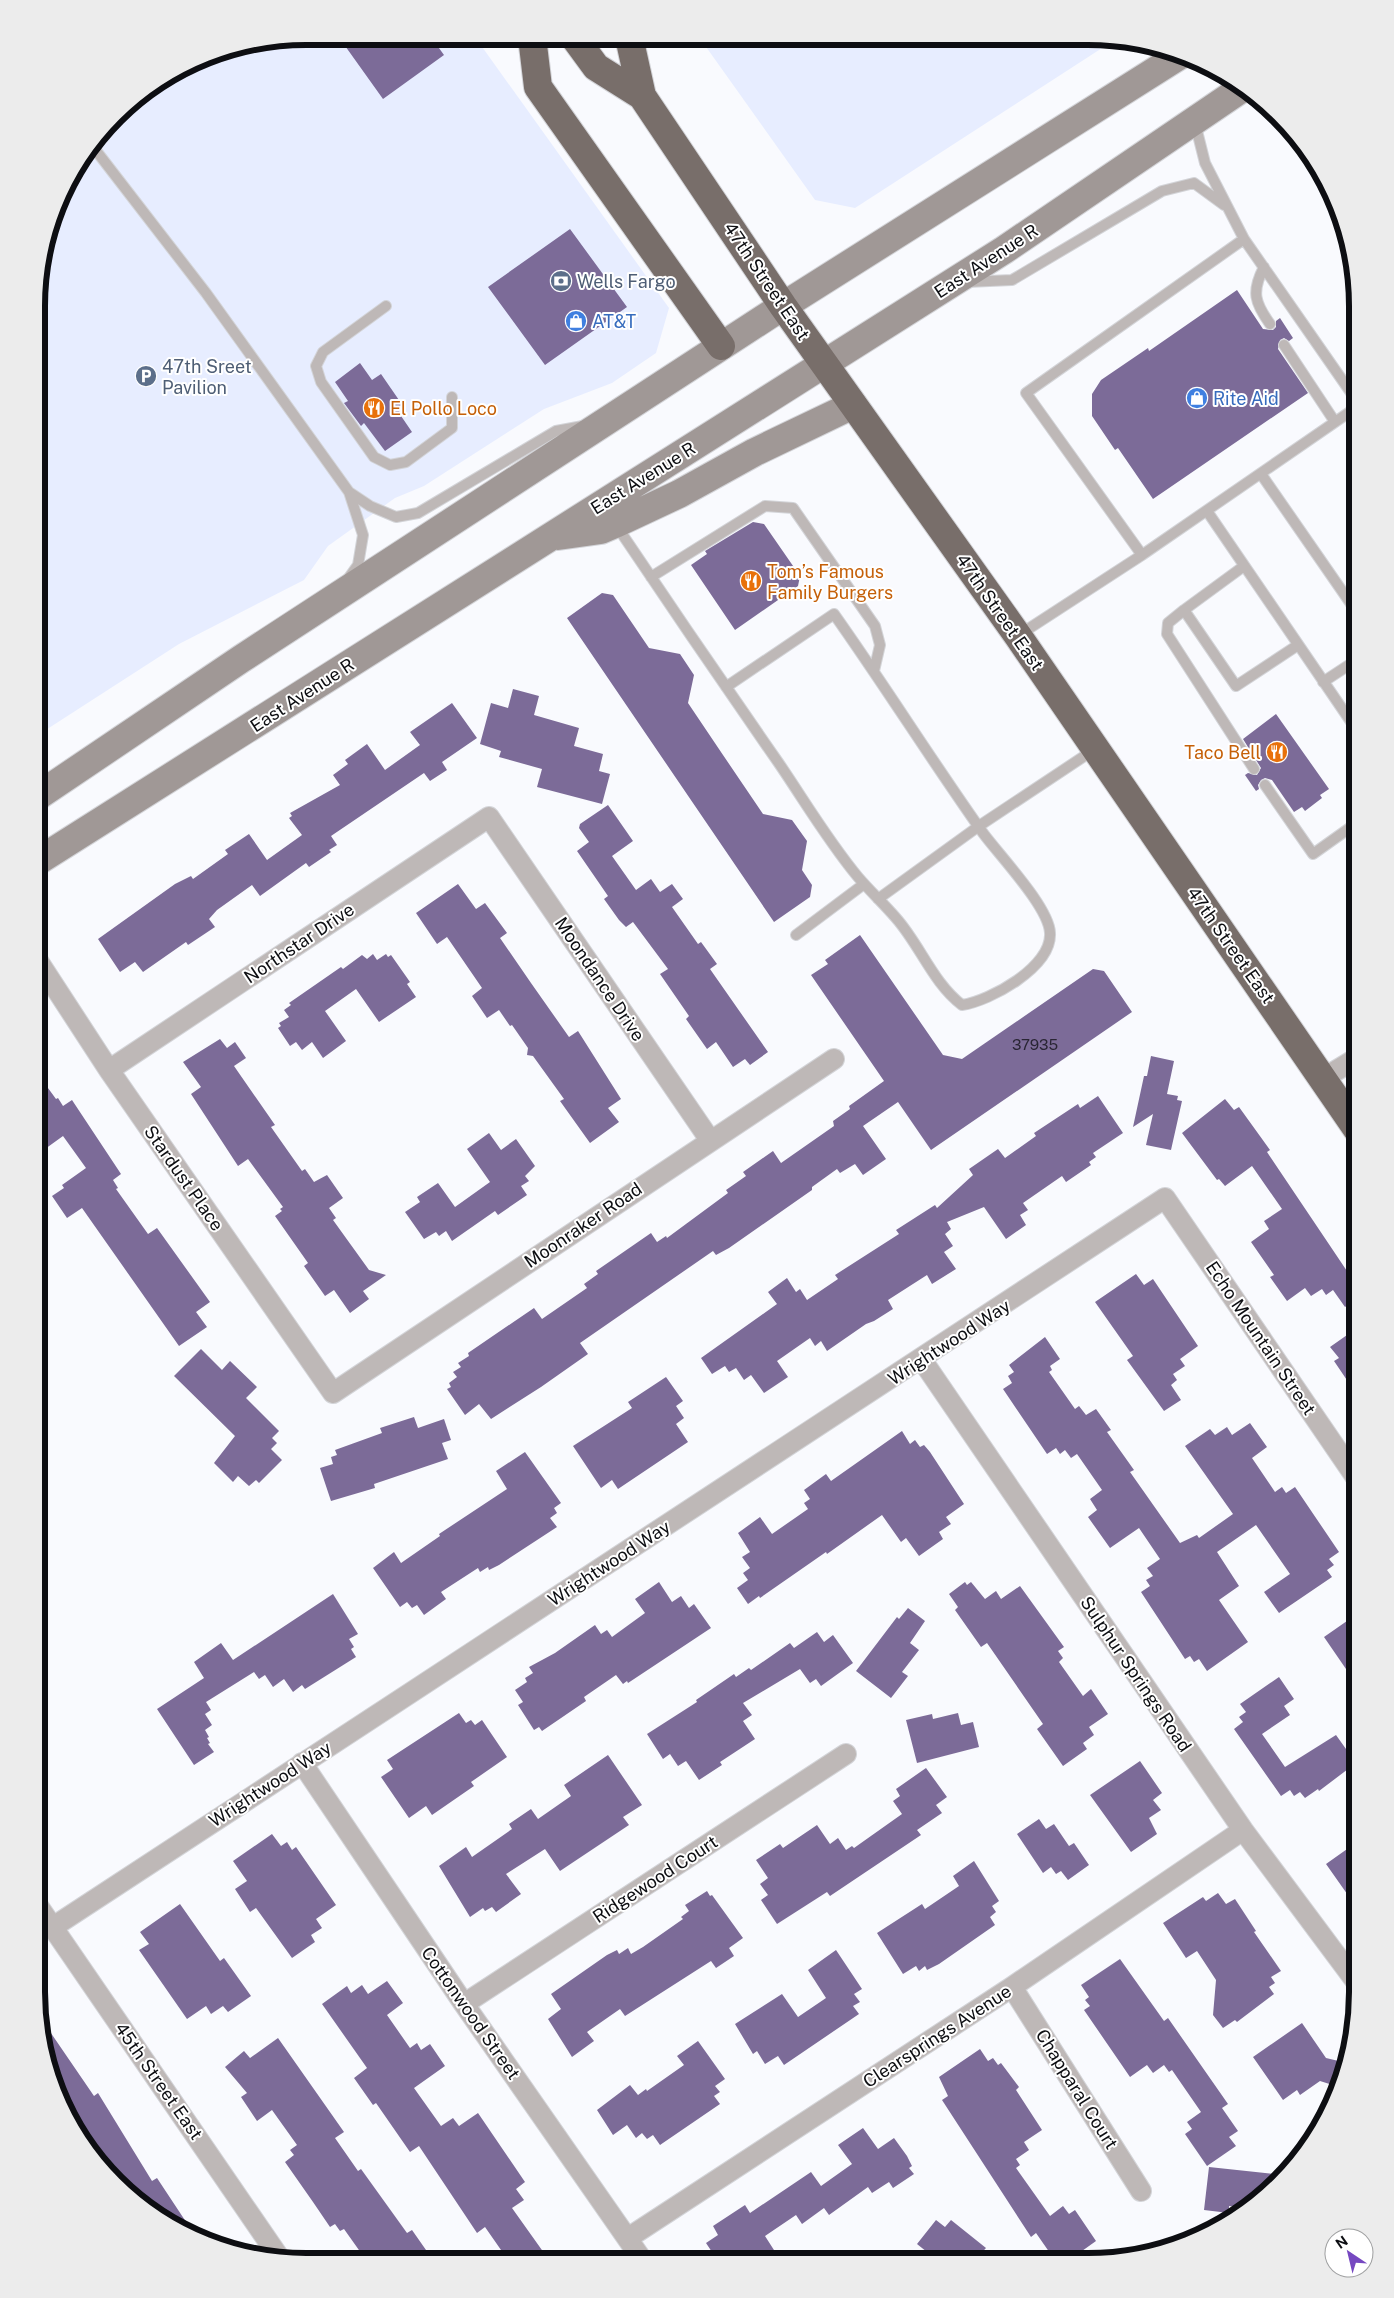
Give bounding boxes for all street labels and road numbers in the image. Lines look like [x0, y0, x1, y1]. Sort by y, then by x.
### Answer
street label: 47th Street East [720, 218, 814, 344]
street label: East Avenue R [930, 220, 1042, 302]
street label: East Avenue R [587, 437, 699, 519]
street label: 47th Street East [952, 550, 1048, 674]
street label: East Avenue R [246, 654, 358, 736]
street label: 47th Street East [1183, 883, 1279, 1007]
street label: Northstar Drive [240, 899, 358, 987]
street label: Moondance Drive [551, 913, 649, 1045]
street label: Stardust Place [140, 1121, 228, 1235]
street label: Moonraker Road [520, 1178, 646, 1272]
street label: Echo Mountain Street [1202, 1257, 1320, 1419]
street label: Wrightwood Way [884, 1295, 1014, 1389]
street label: Wrightwood Way [544, 1516, 674, 1610]
street label: Sulphur Springs Road [1076, 1592, 1196, 1756]
street label: Wrightwood Way [205, 1737, 335, 1831]
street label: Ridgewood Court [589, 1831, 721, 1927]
street label: Cottonwood Street [417, 1943, 525, 2083]
street label: Clearsprings Avenue [859, 1980, 1015, 2092]
street label: 45th Street East [111, 2018, 207, 2144]
street label: Chapparal Court [1032, 2025, 1122, 2153]

